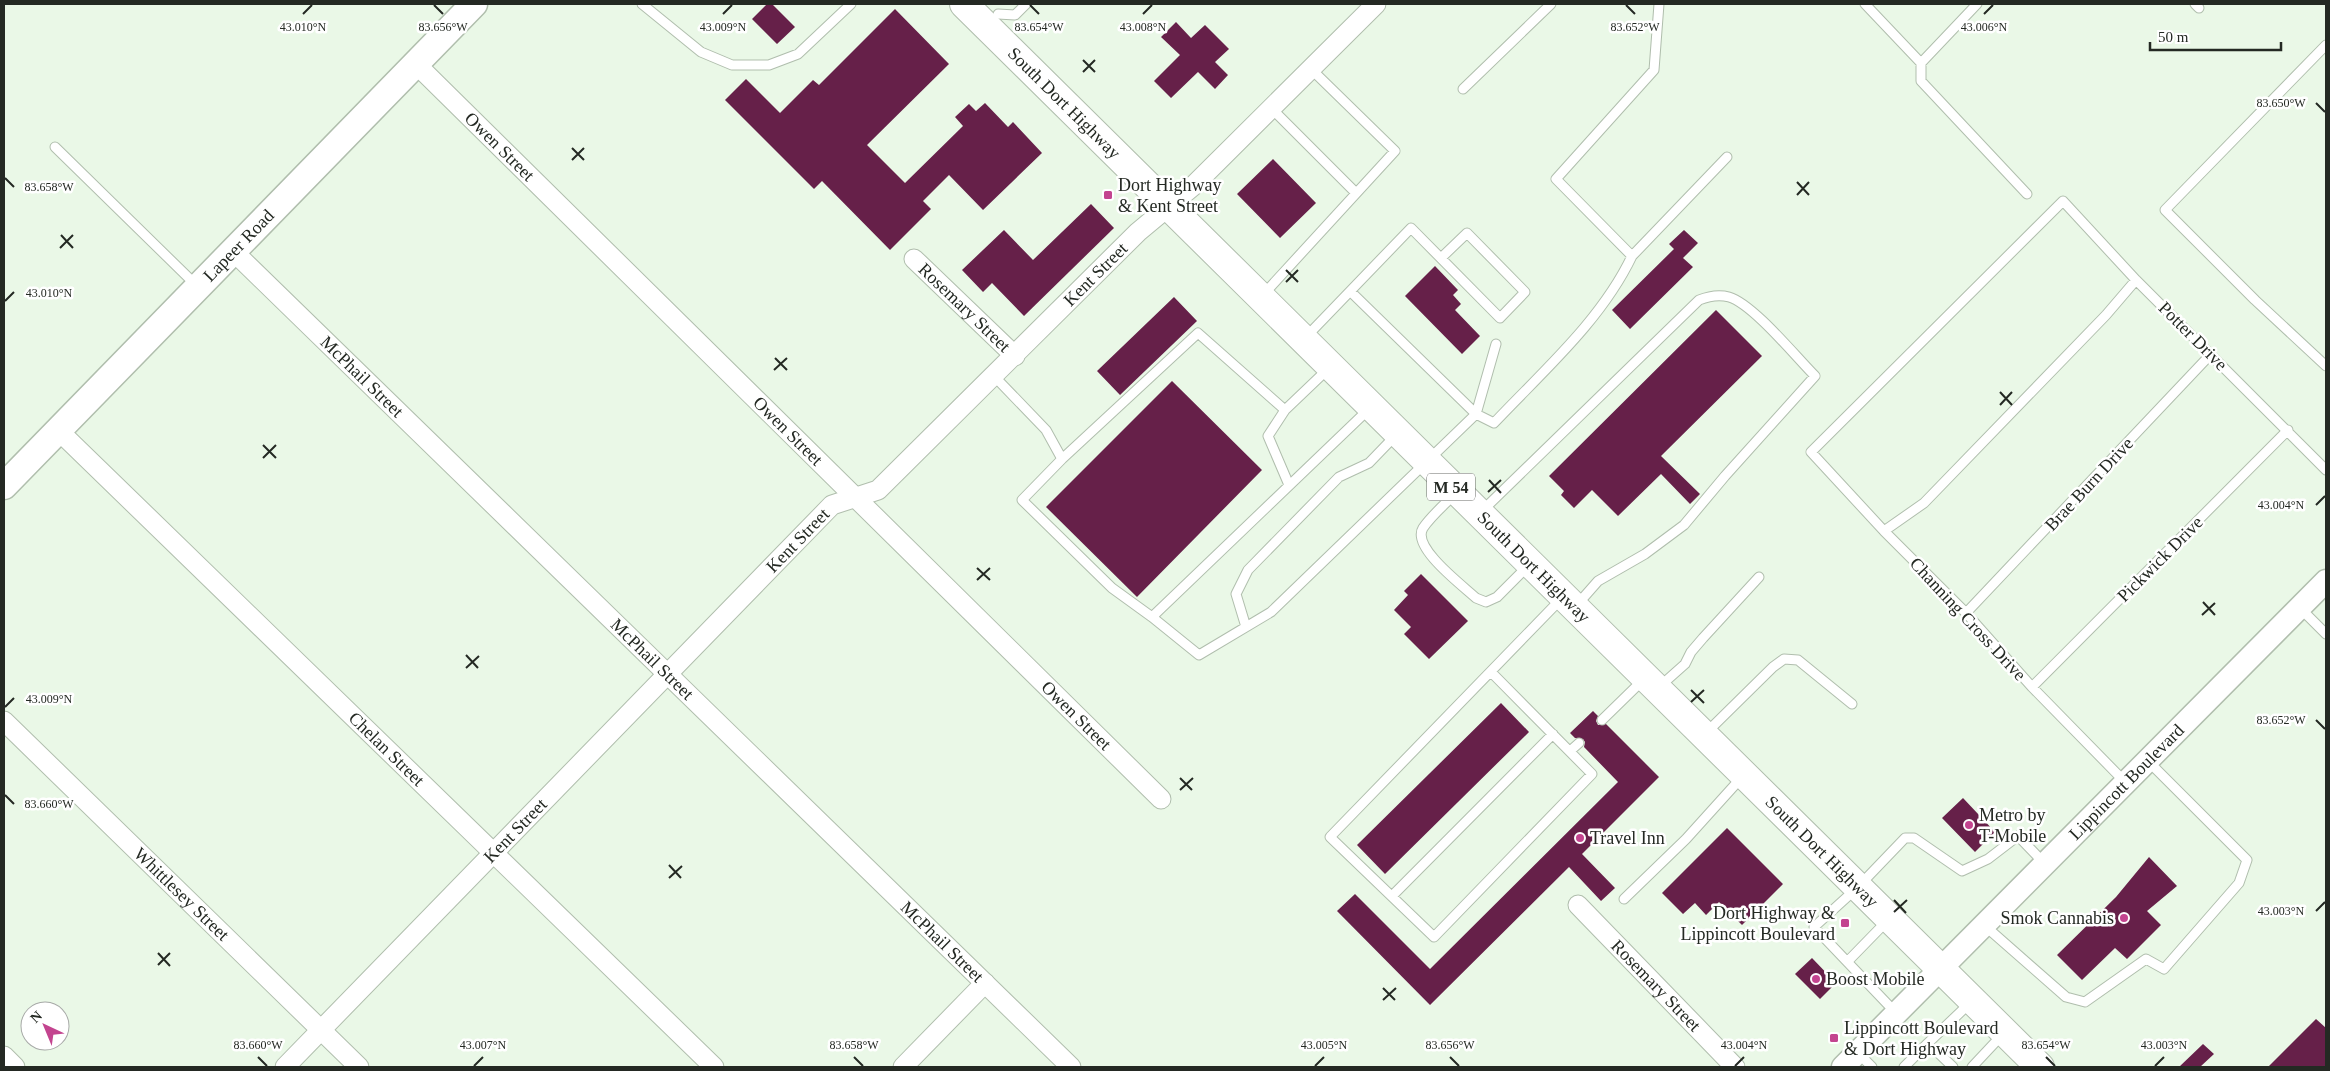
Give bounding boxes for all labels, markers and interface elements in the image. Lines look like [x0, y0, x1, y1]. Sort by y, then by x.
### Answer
text: 43.010°N [280, 20, 327, 34]
text: 83.656°W [418, 20, 468, 34]
text: 43.009°N [700, 20, 747, 34]
text: 83.654°W [1014, 20, 1064, 34]
text: 43.008°N [1120, 20, 1167, 34]
text: 83.652°W [1610, 20, 1660, 34]
text: 43.006°N [1961, 20, 2008, 34]
scale bar [2150, 20, 2281, 52]
text: 50 m [2158, 29, 2189, 45]
street label: South Dort Highway [1004, 43, 1125, 163]
text: 83.650°W [2256, 96, 2306, 110]
street label: Owen Street [461, 108, 539, 185]
place label: Dort Highway & Kent Street [1118, 175, 1221, 216]
text: 83.658°W [24, 180, 74, 194]
marker: Dort Highway & Kent Street [1102, 189, 1114, 201]
street label: Lapeer Road [199, 205, 278, 286]
street label: Kent Street [1059, 238, 1131, 310]
street label: Rosemary Street [914, 259, 1015, 356]
text: 43.010°N [26, 286, 73, 300]
street label: Potter Drive [2155, 298, 2231, 374]
street label: McPhail Street [316, 332, 407, 421]
street label: Owen Street [749, 392, 827, 470]
street label: Brae Burn Drive [2041, 433, 2137, 535]
road number: M 54 [1427, 474, 1475, 501]
text: 43.004°N [2258, 498, 2305, 512]
street label: Kent Street [762, 504, 833, 576]
street label: South Dort Highway [1473, 507, 1594, 627]
street label: Pickwick Drive [2113, 512, 2207, 606]
street label: Channing Cross Drive [1906, 553, 2030, 685]
street label: McPhail Street [607, 614, 698, 704]
street label: Owen Street [1037, 677, 1115, 754]
text: 43.009°N [26, 692, 73, 706]
street label: Chelan Street [345, 708, 429, 790]
text: 83.652°W [2256, 713, 2306, 727]
street label: Lippincott Boulevard [2065, 720, 2188, 844]
street label: South Dort Highway [1762, 792, 1882, 911]
street label: Kent Street [480, 794, 551, 867]
text: 83.660°W [24, 797, 74, 811]
place label: Metro by T-Mobile [1979, 805, 2046, 846]
marker: Metro by T-Mobile [1963, 819, 1975, 831]
place label: Travel Inn [1590, 828, 1665, 848]
marker: Travel Inn [1574, 832, 1586, 844]
street label: Whittlesey Street [130, 843, 233, 945]
street label: McPhail Street [897, 897, 988, 986]
place label: Dort Highway & Lippincott Boulevard [1681, 903, 1835, 944]
text: 43.003°N [2258, 904, 2305, 918]
place label: Smok Cannabis [2000, 908, 2114, 928]
marker: Smok Cannabis [2118, 912, 2130, 924]
marker: Dort Highway & Lippincott Boulevard [1839, 917, 1851, 929]
street label: Rosemary Street [1607, 936, 1705, 1035]
place label: Boost Mobile [1826, 969, 1925, 989]
marker: Boost Mobile [1810, 973, 1822, 985]
north arrow [20, 1001, 70, 1051]
text: N [27, 1008, 45, 1026]
place label: Lippincott Boulevard & Dort Highway [1844, 1018, 1998, 1059]
marker: Lippincott Boulevard & Dort Highway [1828, 1032, 1840, 1044]
text: 83.660°W [233, 1038, 283, 1052]
text: 43.007°N [460, 1038, 507, 1052]
text: 83.658°W [829, 1038, 879, 1052]
text: 43.005°N [1301, 1038, 1348, 1052]
text: 83.656°W [1425, 1038, 1475, 1052]
text: 43.004°N [1721, 1038, 1768, 1052]
text: 83.654°W [2021, 1038, 2071, 1052]
text: 43.003°N [2141, 1038, 2188, 1052]

